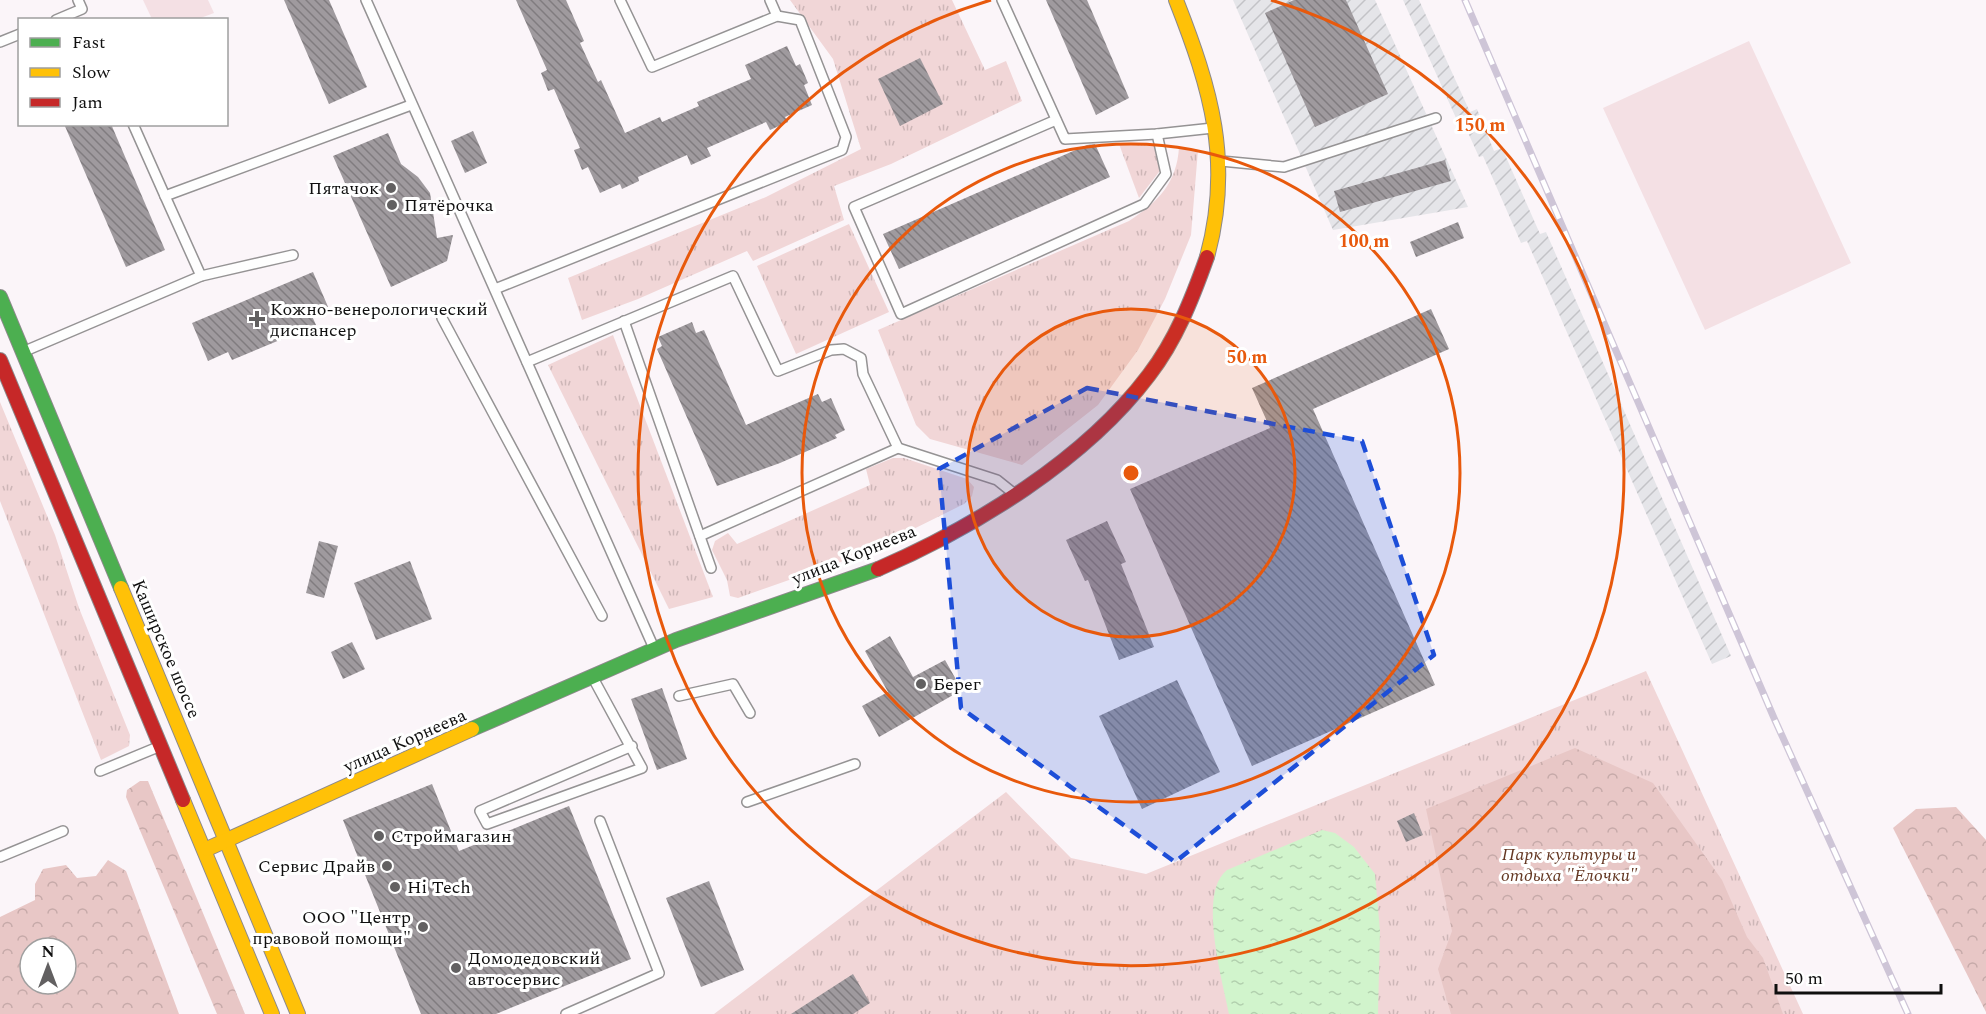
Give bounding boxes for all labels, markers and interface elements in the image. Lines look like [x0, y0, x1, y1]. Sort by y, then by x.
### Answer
legend [18, 18, 228, 126]
text: Fast [72, 29, 105, 56]
text: Slow [72, 59, 111, 86]
text: Jam [72, 89, 103, 116]
text: 150 m [1454, 112, 1506, 139]
place label: Пятачок [308, 175, 379, 202]
marker: Пятачок [384, 181, 398, 195]
place label: Пятёрочка [404, 192, 494, 219]
marker: Пятёрочка [385, 198, 399, 212]
text: 100 m [1338, 228, 1390, 255]
place label: Кожно-венерологический диспансер [270, 296, 488, 344]
marker: Кожно-венерологический диспансер [248, 310, 266, 328]
text: 50 m [1227, 344, 1267, 371]
centre of rings [1121, 463, 1141, 483]
street label: улица Корнеева [787, 518, 920, 593]
street label: Каширское шоссе [125, 575, 207, 723]
place label: Берег [933, 671, 981, 698]
marker: Берег [914, 677, 928, 691]
street label: улица Корнеева [338, 702, 471, 781]
place label: Строймагазин [391, 823, 512, 850]
marker: Строймагазин [372, 829, 386, 843]
park label: Парк культуры и отдыха "Ёлочки" [1501, 841, 1638, 889]
place label: Сервис Драйв [258, 853, 375, 880]
marker: Сервис Драйв [380, 859, 394, 873]
place label: Hi Tech [407, 874, 471, 901]
marker: Hi Tech [388, 880, 402, 894]
place label: ООО "Центр правовой помощи" [252, 904, 411, 952]
marker: ООО "Центр правовой помощи" [416, 920, 430, 934]
north arrow [18, 936, 78, 996]
text: N [41, 940, 55, 964]
place label: Домодедовский автосервис [468, 945, 600, 993]
scale bar [1776, 957, 1941, 995]
marker: Домодедовский автосервис [449, 961, 463, 975]
text: 50 m [1785, 965, 1823, 992]

